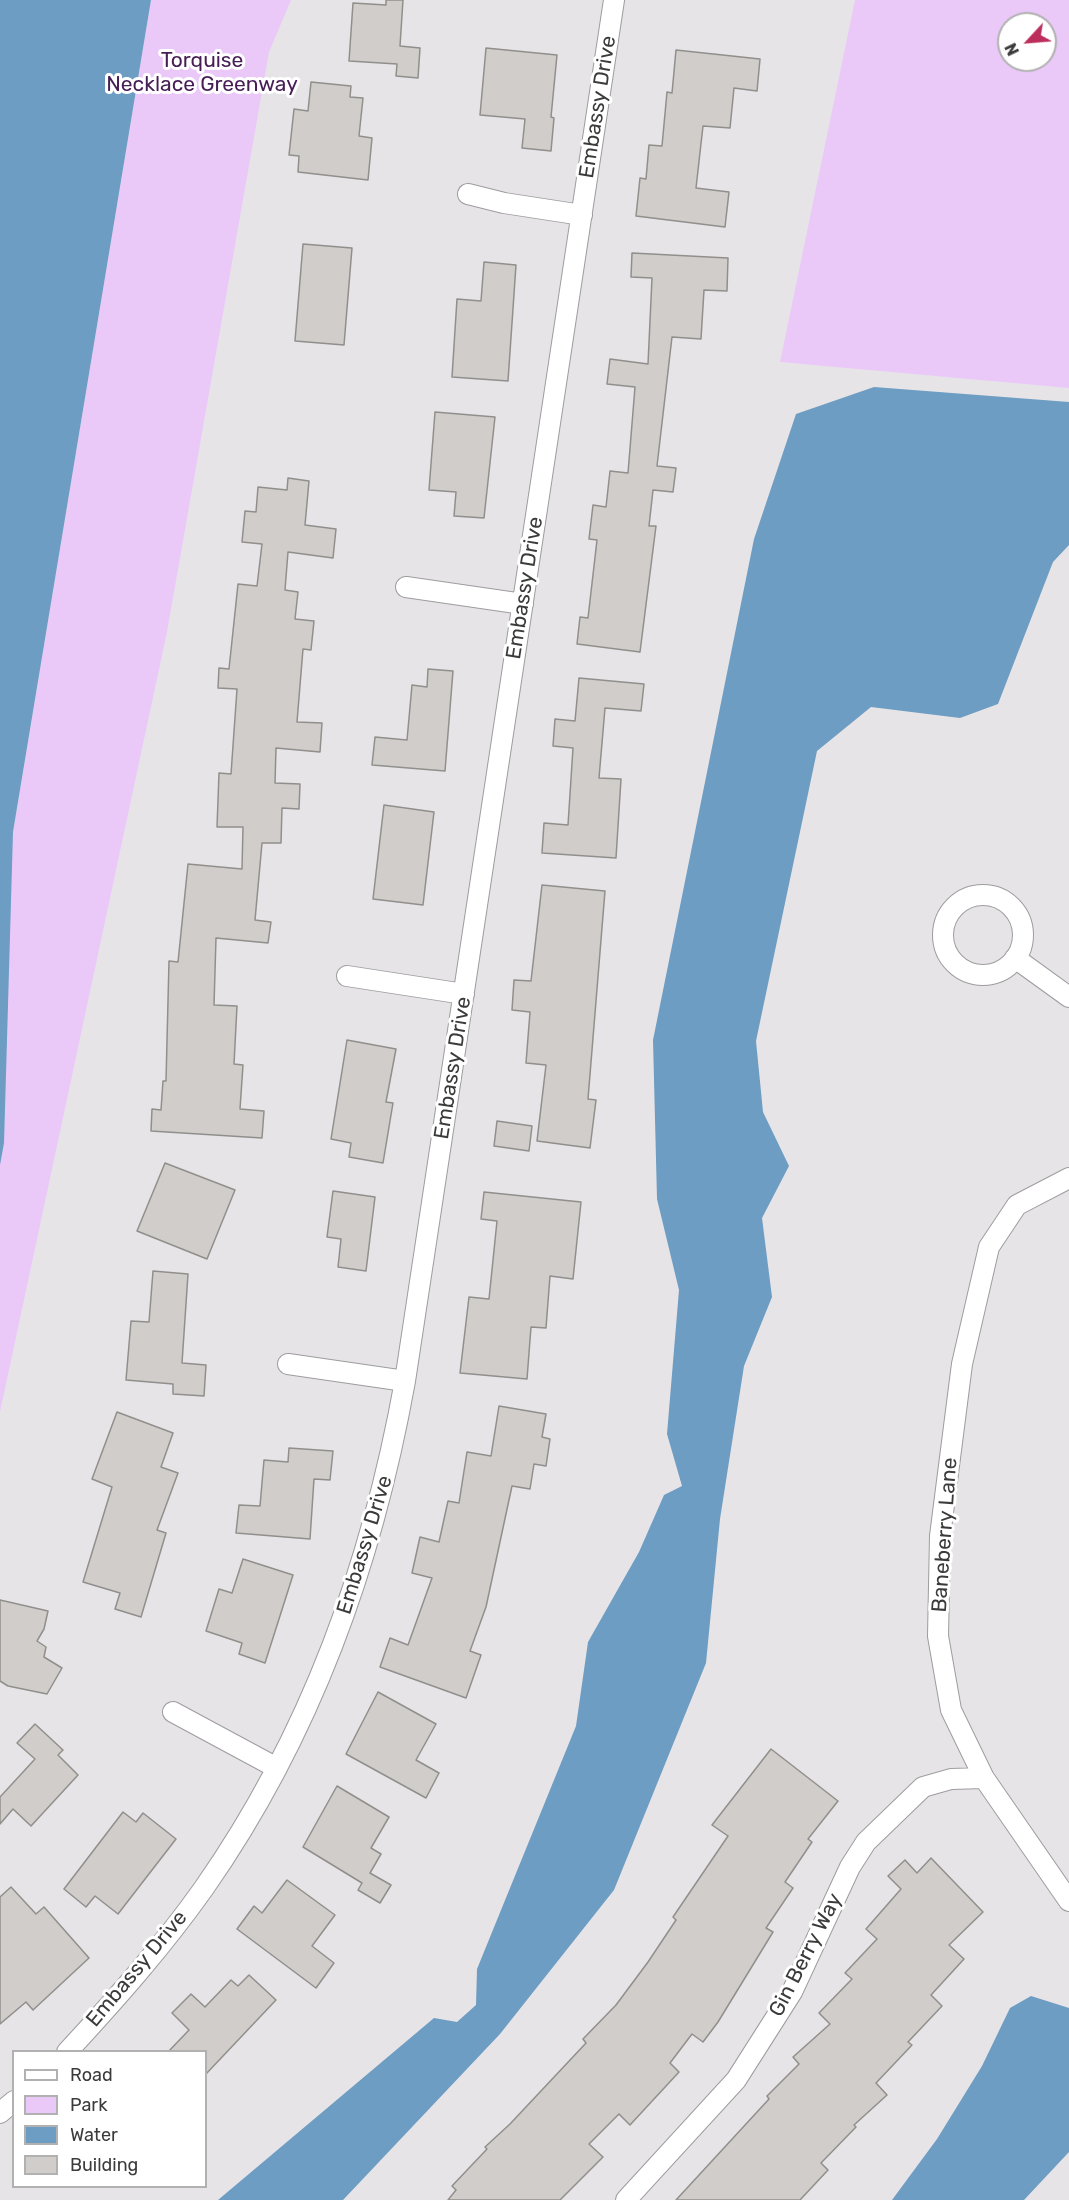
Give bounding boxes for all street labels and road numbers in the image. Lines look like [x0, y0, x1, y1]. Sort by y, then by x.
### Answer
street label: Embassy Drive [574, 34, 622, 180]
street label: Embassy Drive [501, 515, 549, 661]
street label: Embassy Drive [429, 995, 477, 1141]
street label: Baneberry Lane [927, 1457, 963, 1613]
street label: Embassy Drive [332, 1473, 398, 1617]
street label: Gin Berry Way [764, 1889, 848, 2021]
street label: Embassy Drive [81, 1906, 193, 2032]

